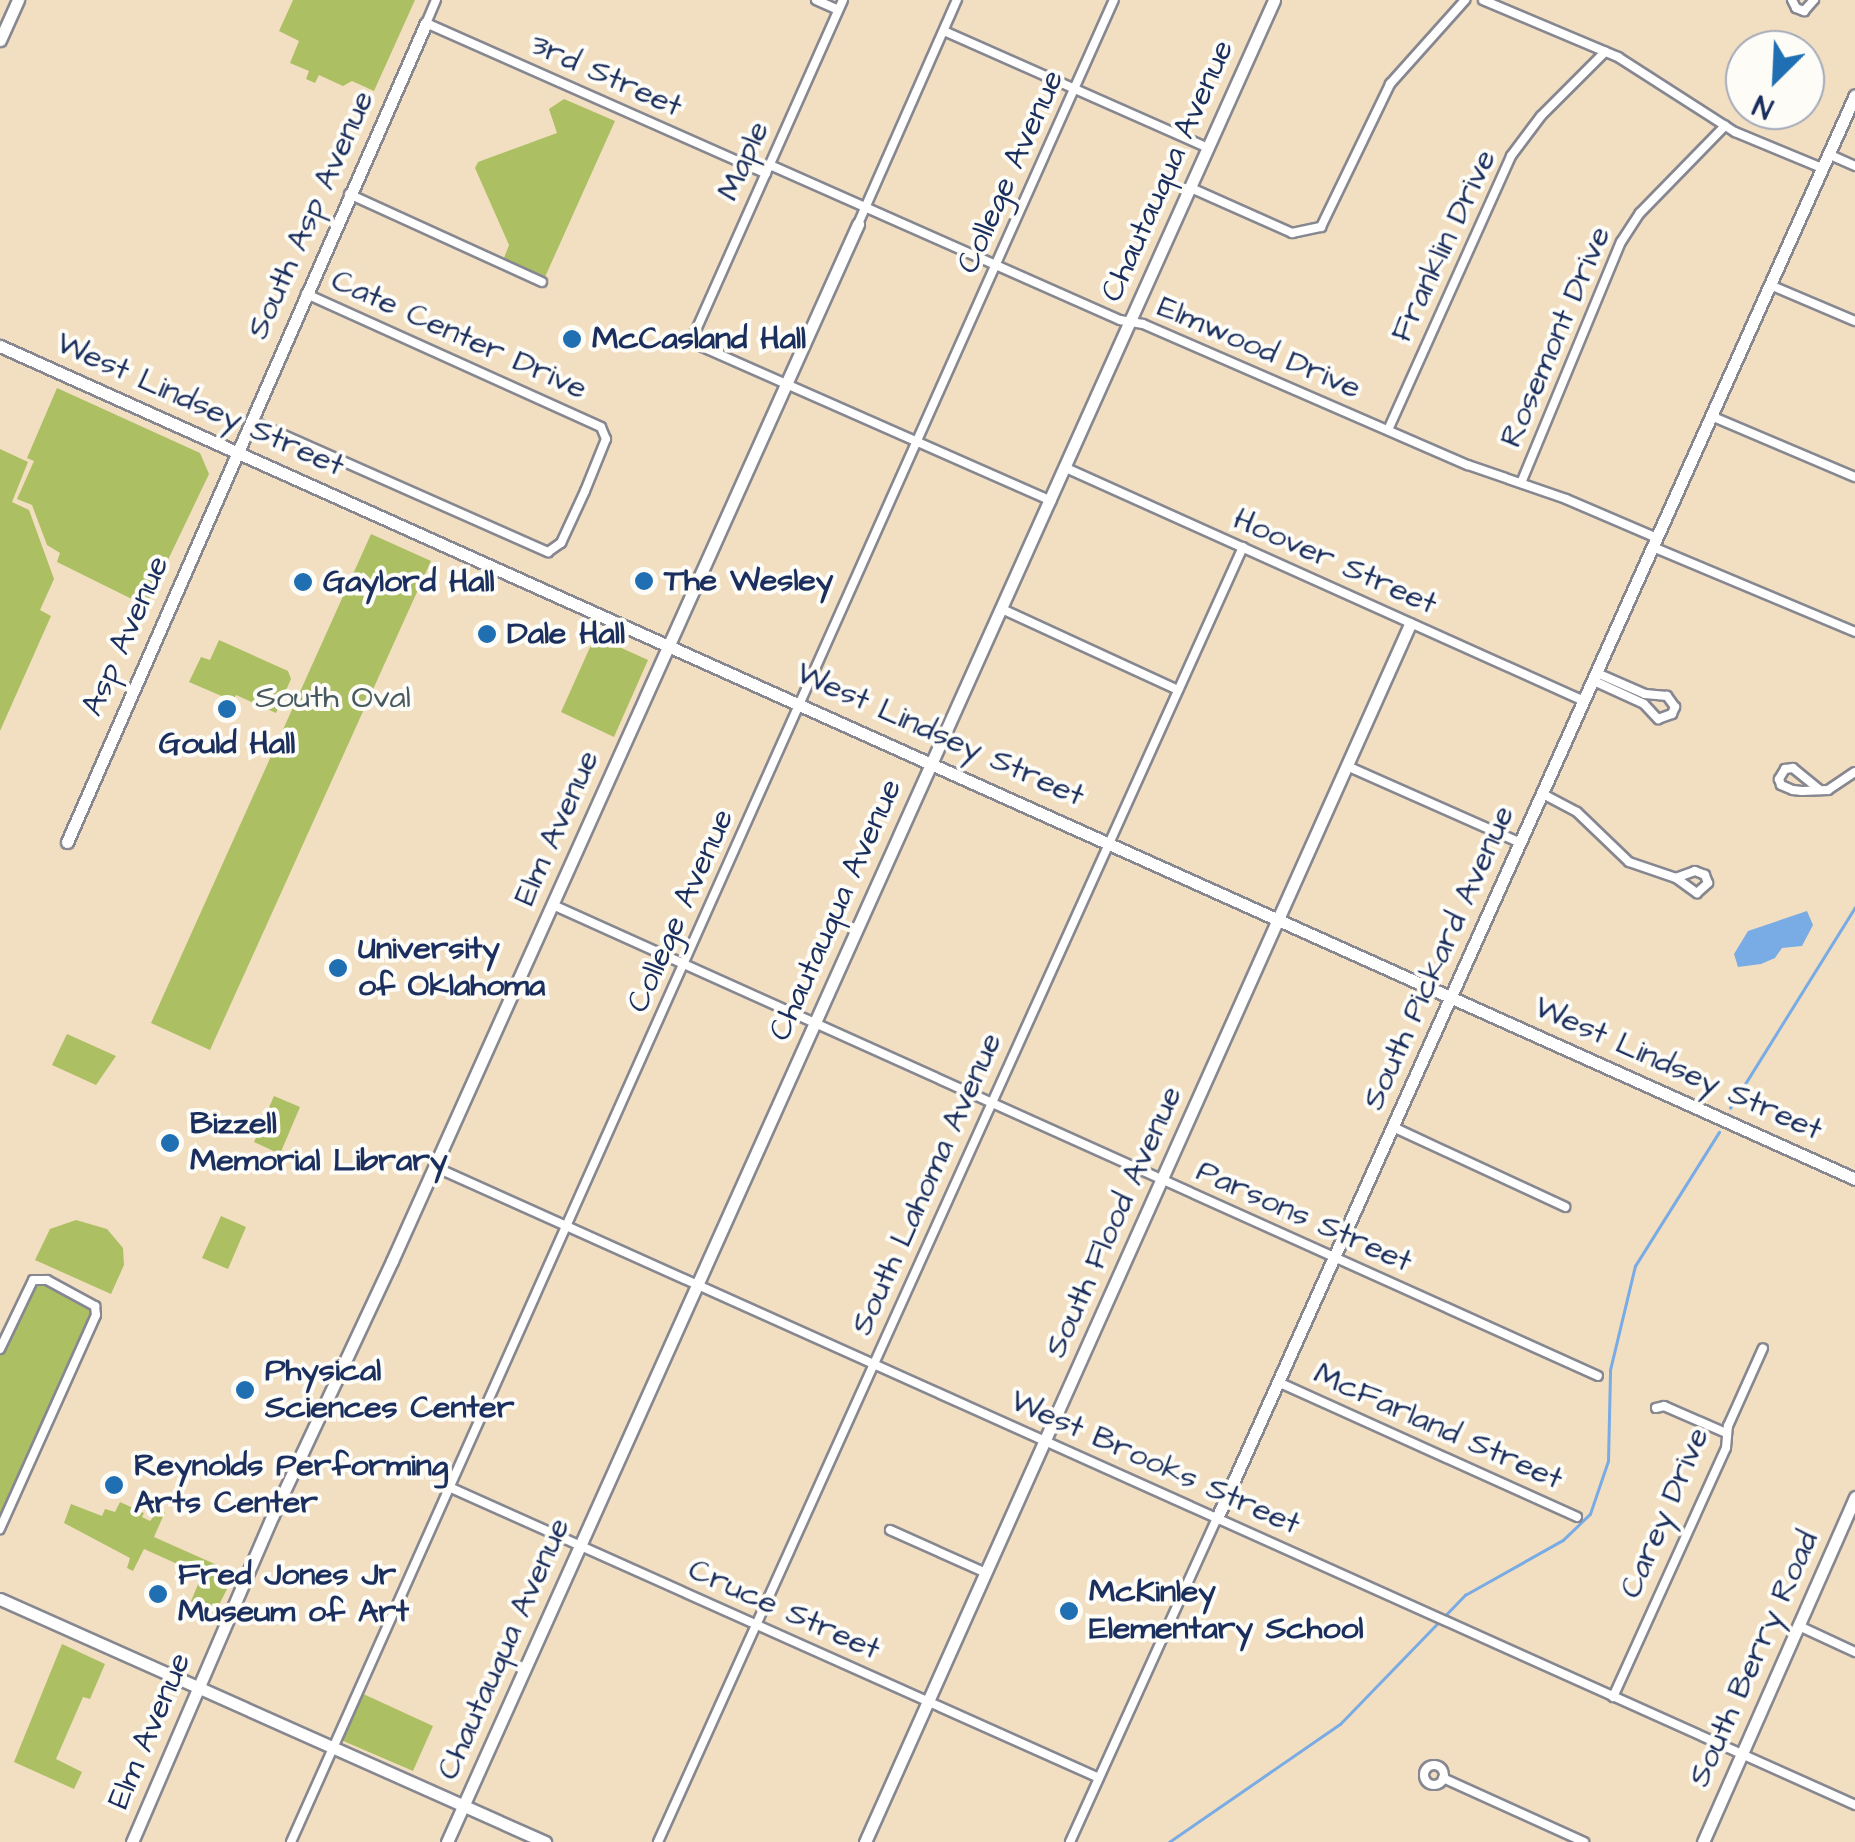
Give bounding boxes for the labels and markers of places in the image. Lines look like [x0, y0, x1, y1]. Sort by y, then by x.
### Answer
place label: McCasland Hall [592, 320, 806, 358]
marker: McCasland Hall [561, 328, 583, 350]
place label: The Wesley [664, 562, 833, 600]
place label: Gaylord Hall [323, 563, 495, 601]
marker: The Wesley [633, 570, 655, 592]
marker: Gaylord Hall [292, 571, 314, 593]
place label: Dale Hall [507, 615, 625, 653]
marker: Dale Hall [476, 623, 498, 645]
marker: Gould Hall [216, 698, 238, 720]
place label: Gould Hall [159, 725, 295, 763]
place label: University of Oklahoma [358, 931, 545, 1006]
marker: University of Oklahoma [327, 957, 349, 979]
place label: Bizzell Memorial Library [190, 1106, 447, 1181]
marker: Bizzell Memorial Library [159, 1132, 181, 1154]
place label: Physical Sciences Center [265, 1353, 514, 1428]
marker: Physical Sciences Center [234, 1379, 256, 1401]
place label: Reynolds Performing Arts Center [134, 1448, 448, 1523]
marker: Reynolds Performing Arts Center [103, 1474, 125, 1496]
place label: Fred Jones Jr Museum of Art [178, 1557, 409, 1632]
place label: McKinley Elementary School [1089, 1574, 1363, 1649]
marker: Fred Jones Jr Museum of Art [147, 1583, 169, 1605]
marker: McKinley Elementary School [1058, 1600, 1080, 1622]

